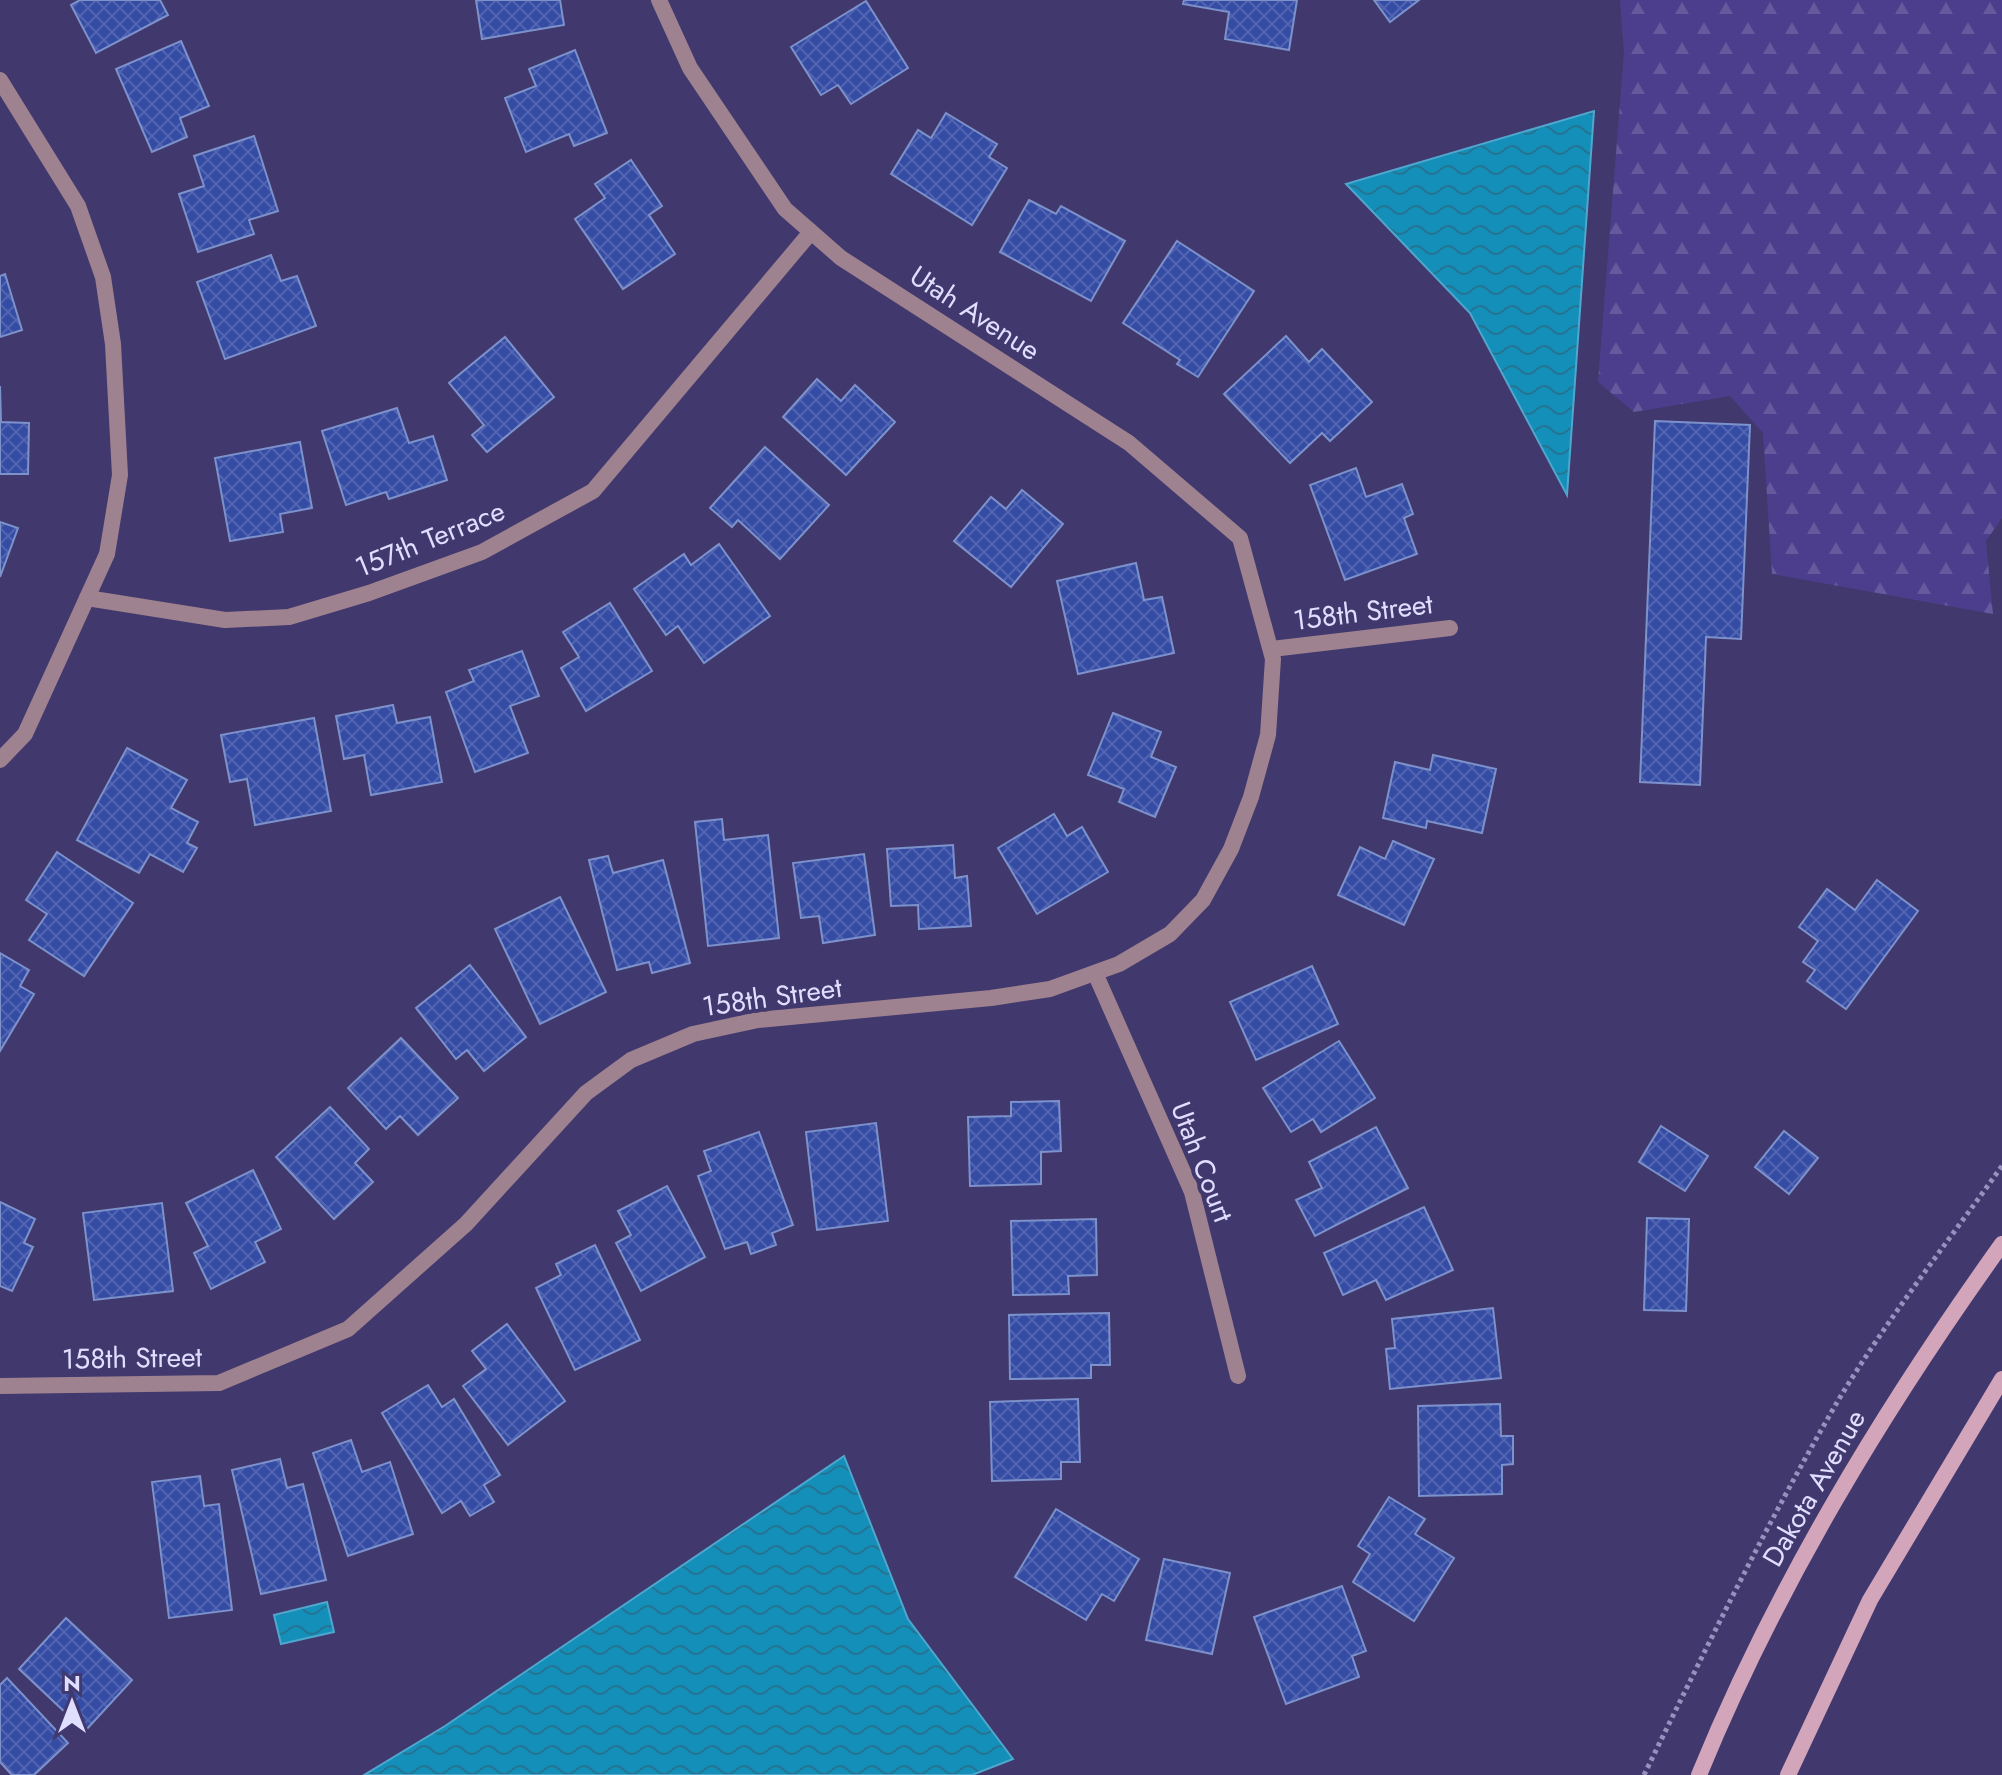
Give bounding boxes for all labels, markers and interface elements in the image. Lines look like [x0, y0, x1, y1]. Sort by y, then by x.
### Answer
street label: Utah Avenue [902, 255, 1048, 371]
street label: 157th Terrace [349, 490, 511, 588]
street label: 158th Street [1291, 583, 1435, 641]
street label: 158th Street [700, 967, 845, 1027]
street label: Utah Court [1160, 1096, 1244, 1229]
street label: 158th Street [61, 1336, 203, 1380]
street label: Dakota Avenue [1752, 1402, 1876, 1574]
north arrow [32, 1663, 112, 1743]
text: N [63, 1667, 81, 1699]

